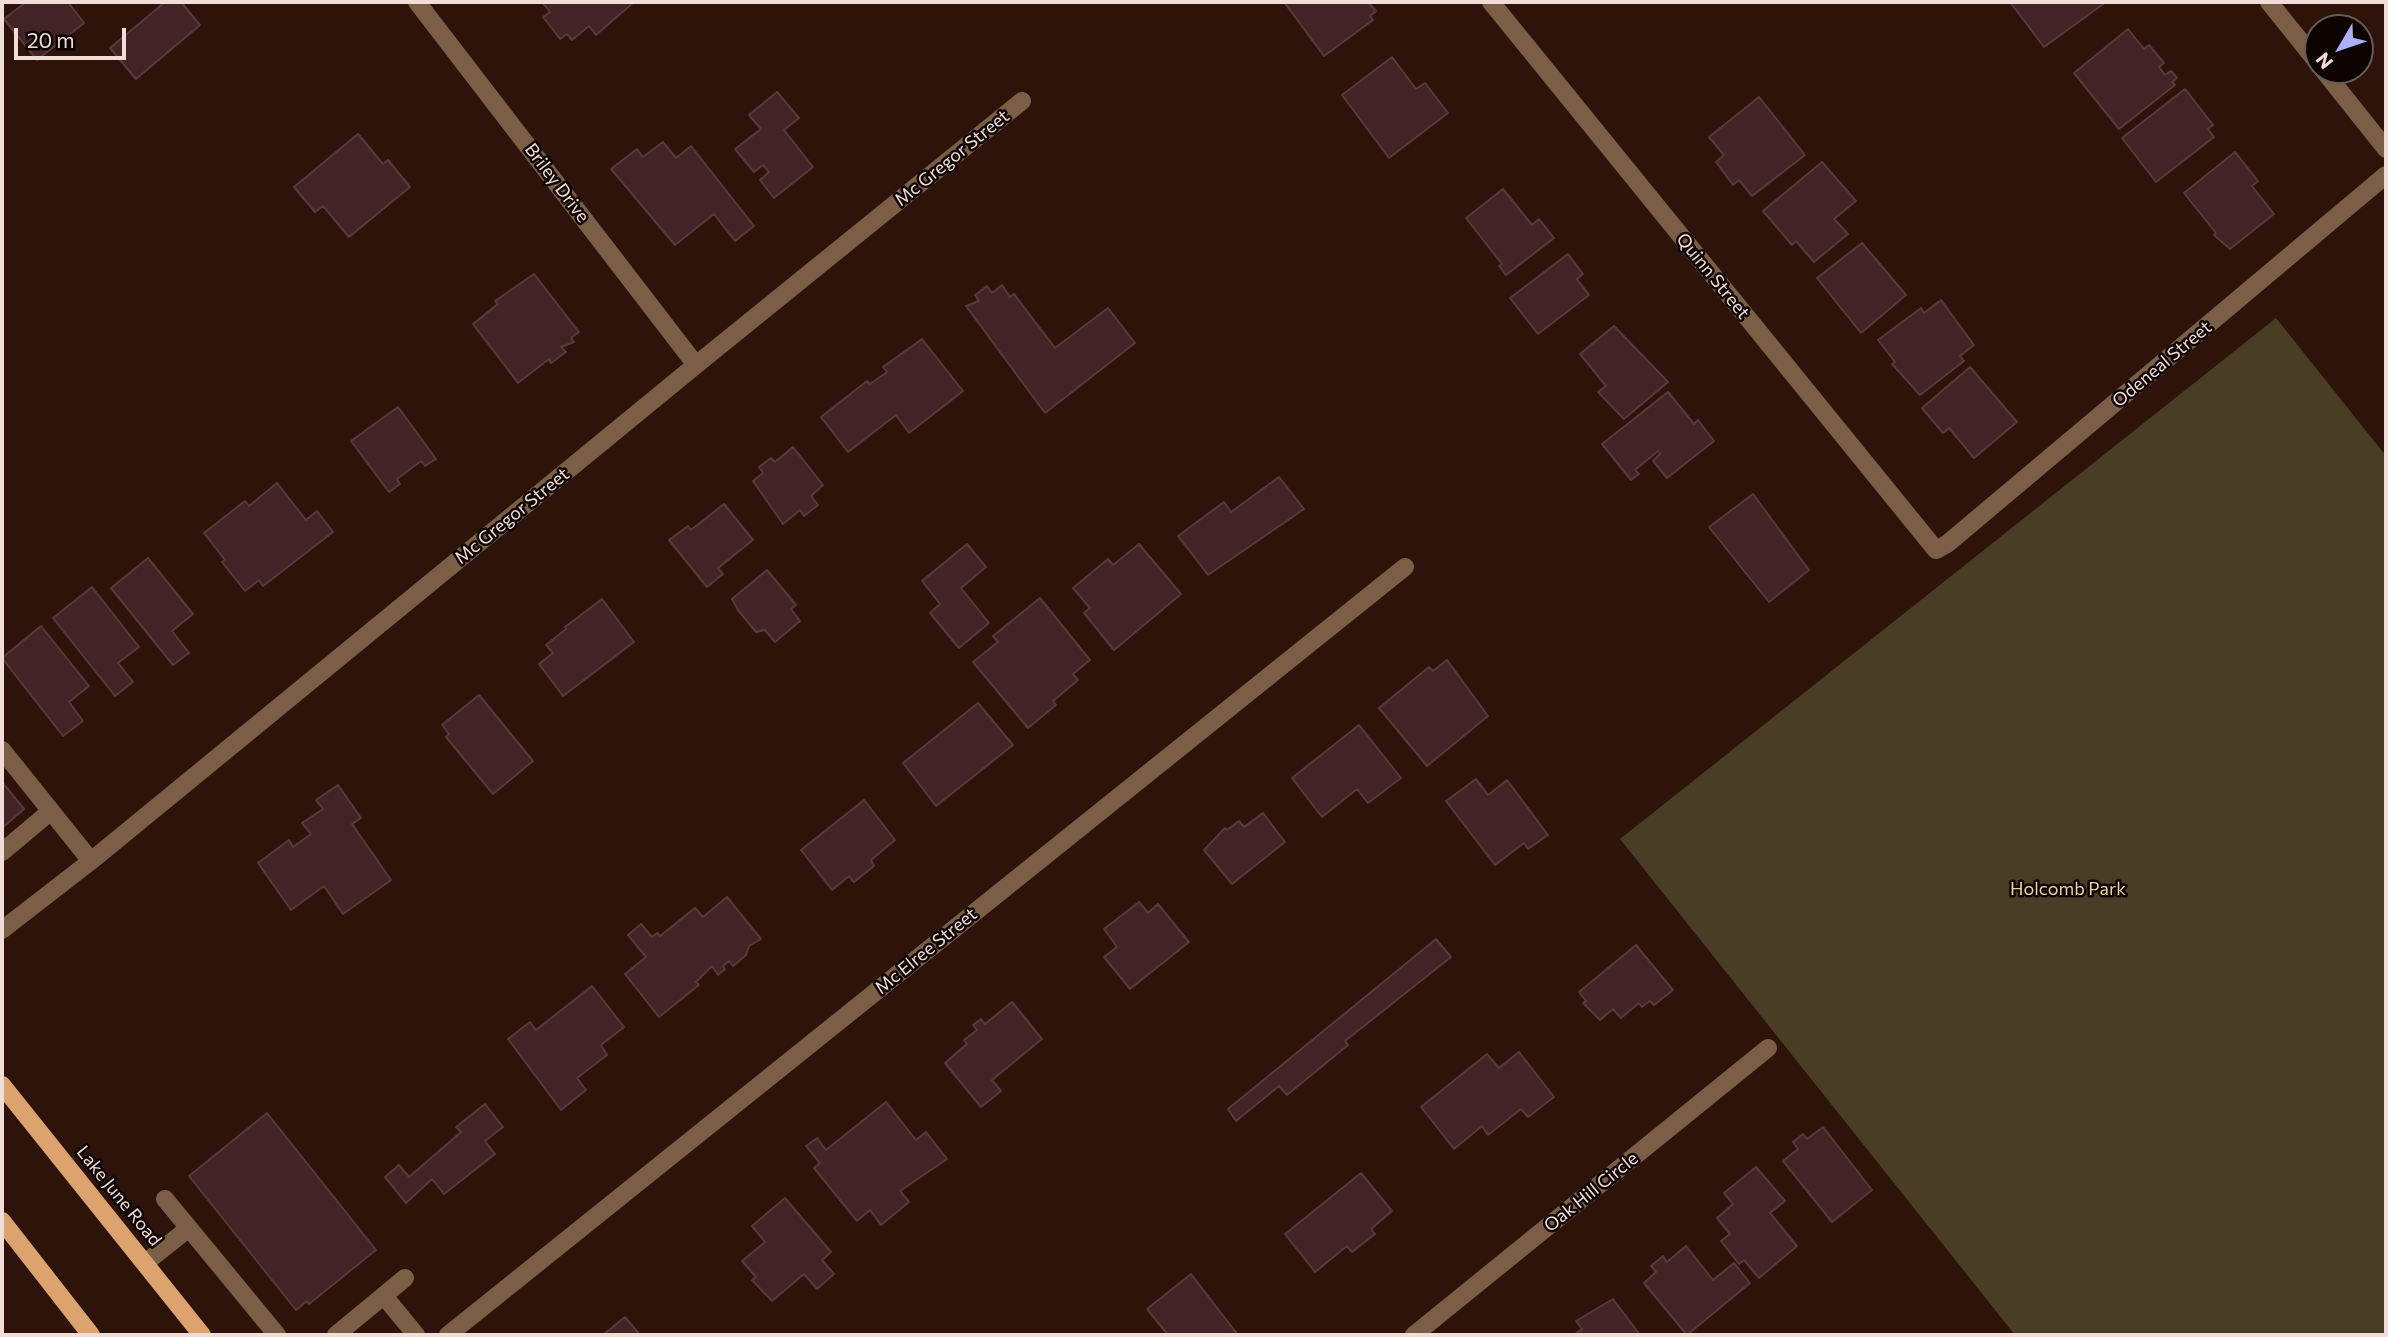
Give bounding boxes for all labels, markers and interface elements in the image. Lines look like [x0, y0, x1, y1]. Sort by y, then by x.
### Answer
scale bar [18, 14, 130, 58]
north arrow [2304, 14, 2374, 84]
text: 20 m [27, 27, 75, 52]
text: N [2310, 48, 2337, 74]
street label: Mc Gregor Street [890, 105, 1014, 211]
street label: Briley Drive [520, 139, 594, 227]
street label: Quinn Street [1672, 229, 1754, 323]
street label: Odeneal Street [2108, 316, 2216, 412]
street label: Mc Gregor Street [450, 463, 574, 569]
park label: Holcomb Park [2010, 878, 2126, 900]
street label: Mc Elree Street [871, 903, 981, 999]
street label: Lake June Road [72, 1142, 166, 1250]
street label: Oak Hill Circle [1540, 1147, 1642, 1237]

